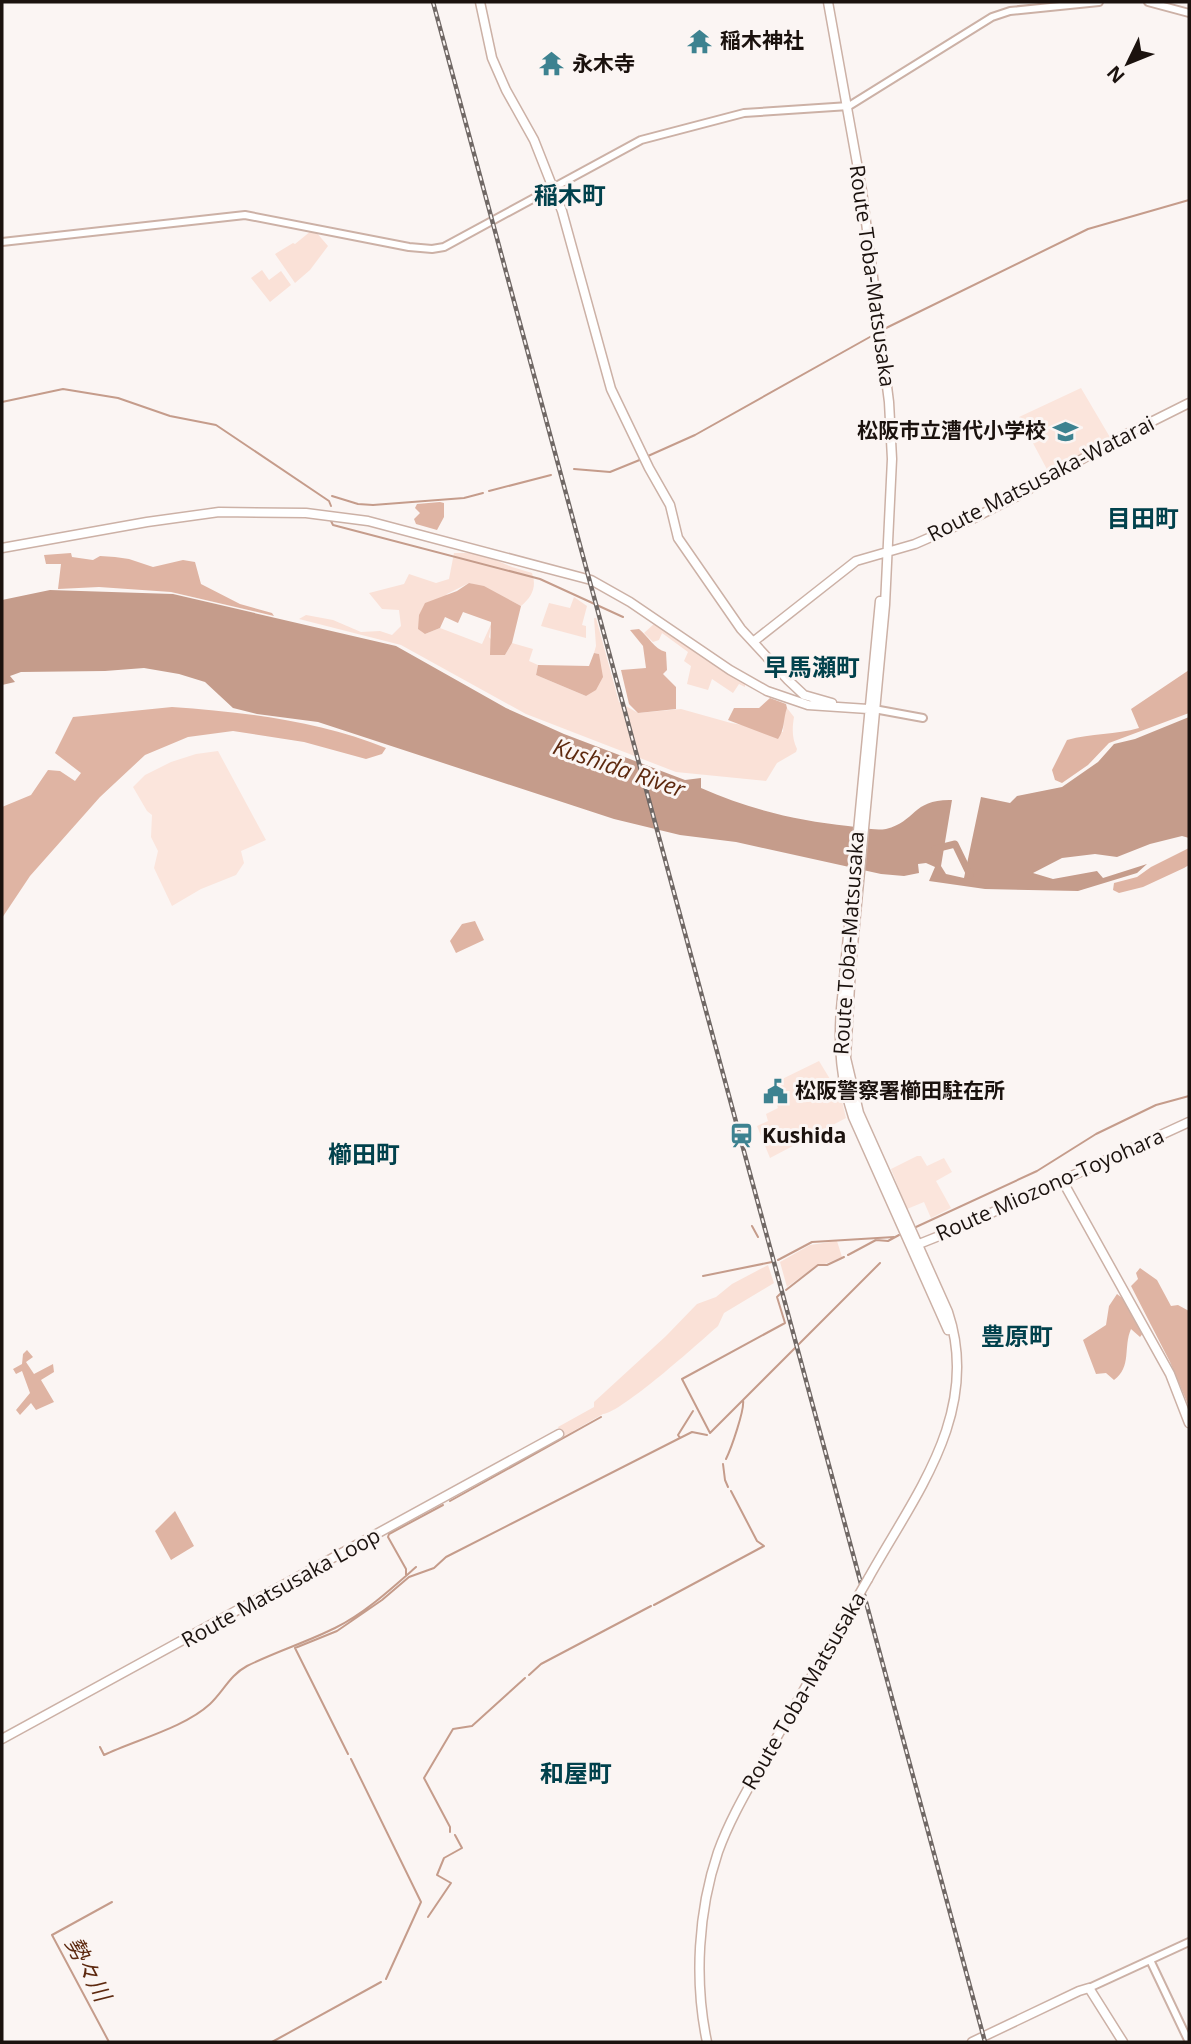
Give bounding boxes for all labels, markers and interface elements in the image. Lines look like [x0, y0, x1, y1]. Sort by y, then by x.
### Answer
place label: 稲木神社 [720, 26, 804, 54]
temple icon: 稲木神社 [686, 27, 714, 55]
north arrow [1093, 28, 1163, 98]
place label: 永木寺 [572, 49, 635, 77]
temple icon: 永木寺 [538, 50, 566, 78]
text: N [1101, 60, 1130, 89]
street label: Route Toba-Matsusaka [844, 163, 902, 389]
district label: 稲木町 [534, 178, 606, 211]
street label: Route Matsusaka-Watarai [922, 409, 1159, 548]
place label: 松阪市立漕代小学校 [857, 416, 1046, 444]
school or university icon: 松阪市立漕代小学校 [1052, 417, 1080, 445]
district label: 目田町 [1107, 501, 1179, 534]
district label: 早馬瀬町 [764, 650, 860, 683]
water label: Kushida River [549, 730, 690, 805]
street label: Route Toba-Matsusaka [826, 830, 870, 1056]
place label: 松阪警察署櫛田駐在所 [795, 1076, 1005, 1104]
public building icon: 松阪警察署櫛田駐在所 [761, 1077, 789, 1105]
place label: Kushida [762, 1121, 846, 1149]
street label: Route Miozono-Toyohara [931, 1121, 1168, 1247]
station icon: Kushida [728, 1122, 756, 1150]
district label: 櫛田町 [328, 1137, 400, 1170]
district label: 豊原町 [981, 1319, 1053, 1352]
street label: Route Matsusaka Loop [176, 1521, 385, 1653]
street label: Route Toba-Matsusaka [735, 1587, 871, 1794]
district label: 和屋町 [540, 1756, 612, 1789]
water label: 勢々川 [59, 1931, 121, 2009]

